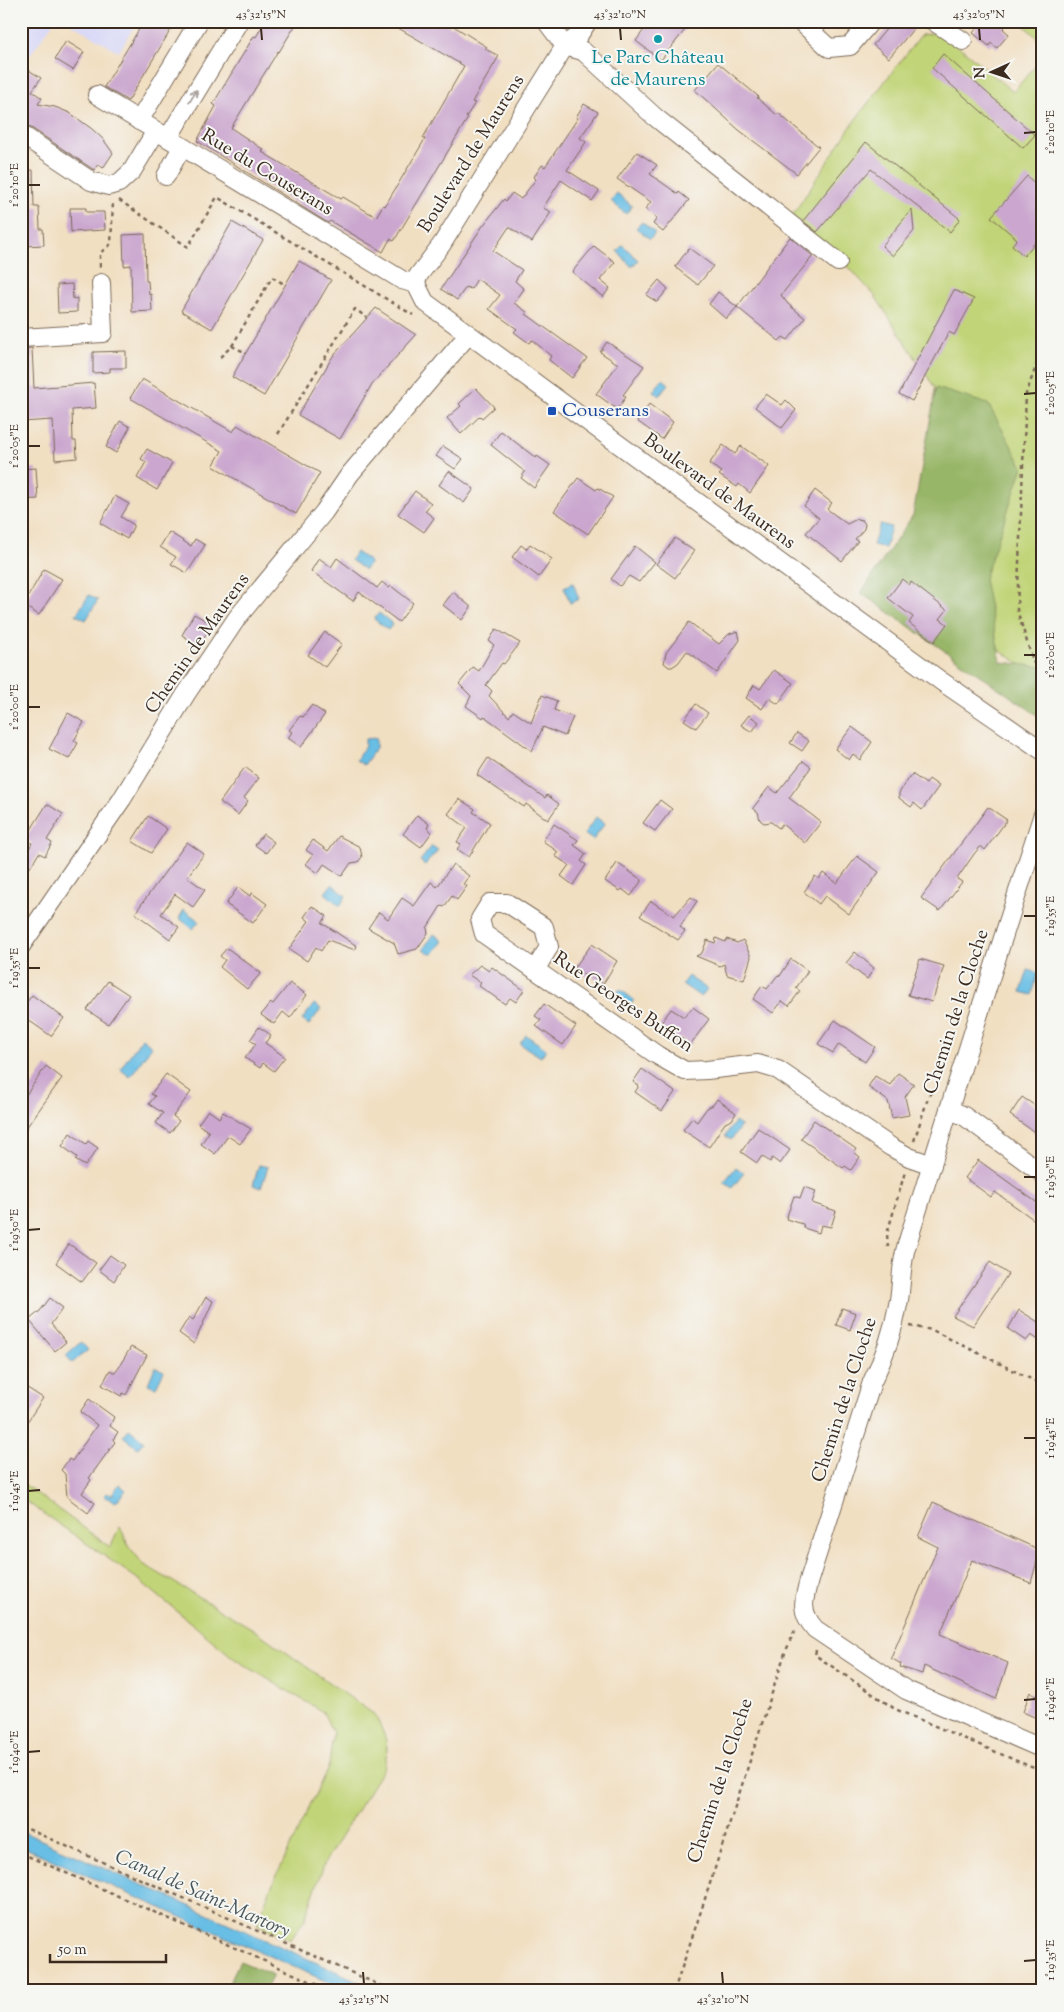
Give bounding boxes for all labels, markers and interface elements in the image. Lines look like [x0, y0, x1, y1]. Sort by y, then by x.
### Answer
text: 43°32'15"N [236, 6, 287, 24]
text: 43°32'10"N [594, 6, 646, 24]
text: 43°32'05"N [953, 6, 1005, 24]
marker: Le Parc Château de Maurens [652, 33, 664, 45]
place label: Le Parc Château de Maurens [592, 45, 725, 94]
north arrow [966, 48, 1016, 98]
text: N [971, 66, 991, 79]
street label: Boulevard de Maurens [412, 70, 532, 238]
one-way arrow [189, 90, 199, 104]
text: 1°20'10"E [1042, 109, 1060, 154]
street label: Rue du Couserans [196, 123, 338, 223]
text: 1°20'10"E [6, 162, 24, 207]
text: 1°20'05"E [1042, 370, 1060, 415]
place label: Couserans [562, 398, 649, 425]
marker: Couserans [546, 405, 558, 417]
text: 1°20'05"E [6, 423, 24, 468]
street label: Boulevard de Maurens [637, 427, 801, 557]
street label: Chemin de Maurens [139, 568, 257, 720]
text: 1°20'00"E [1042, 631, 1060, 678]
text: 1°20'00"E [6, 683, 24, 730]
text: 1°19'55"E [1042, 895, 1060, 936]
street label: Chemin de la Cloche [918, 926, 996, 1098]
street label: Rue Georges Buffon [547, 946, 699, 1060]
text: 1°19'55"E [6, 947, 24, 988]
text: 1°19'50"E [1042, 1155, 1060, 1198]
text: 1°19'50"E [6, 1208, 24, 1251]
street label: Chemin de la Cloche [806, 1314, 884, 1486]
text: 1°19'45"E [1042, 1417, 1060, 1459]
text: 1°19'45"E [6, 1470, 24, 1512]
text: 1°19'40"E [1042, 1677, 1060, 1720]
street label: Chemin de la Cloche [682, 1695, 760, 1867]
text: 1°19'40"E [6, 1730, 24, 1773]
water label: Canal de Saint-Martory [110, 1843, 294, 1947]
scale bar [50, 1932, 166, 1964]
text: 1°19'35"E [1042, 1939, 1060, 1981]
text: 50 m [57, 1940, 87, 1961]
text: 43°32'15"N [339, 1991, 390, 2009]
text: 43°32'10"N [697, 1991, 749, 2009]

